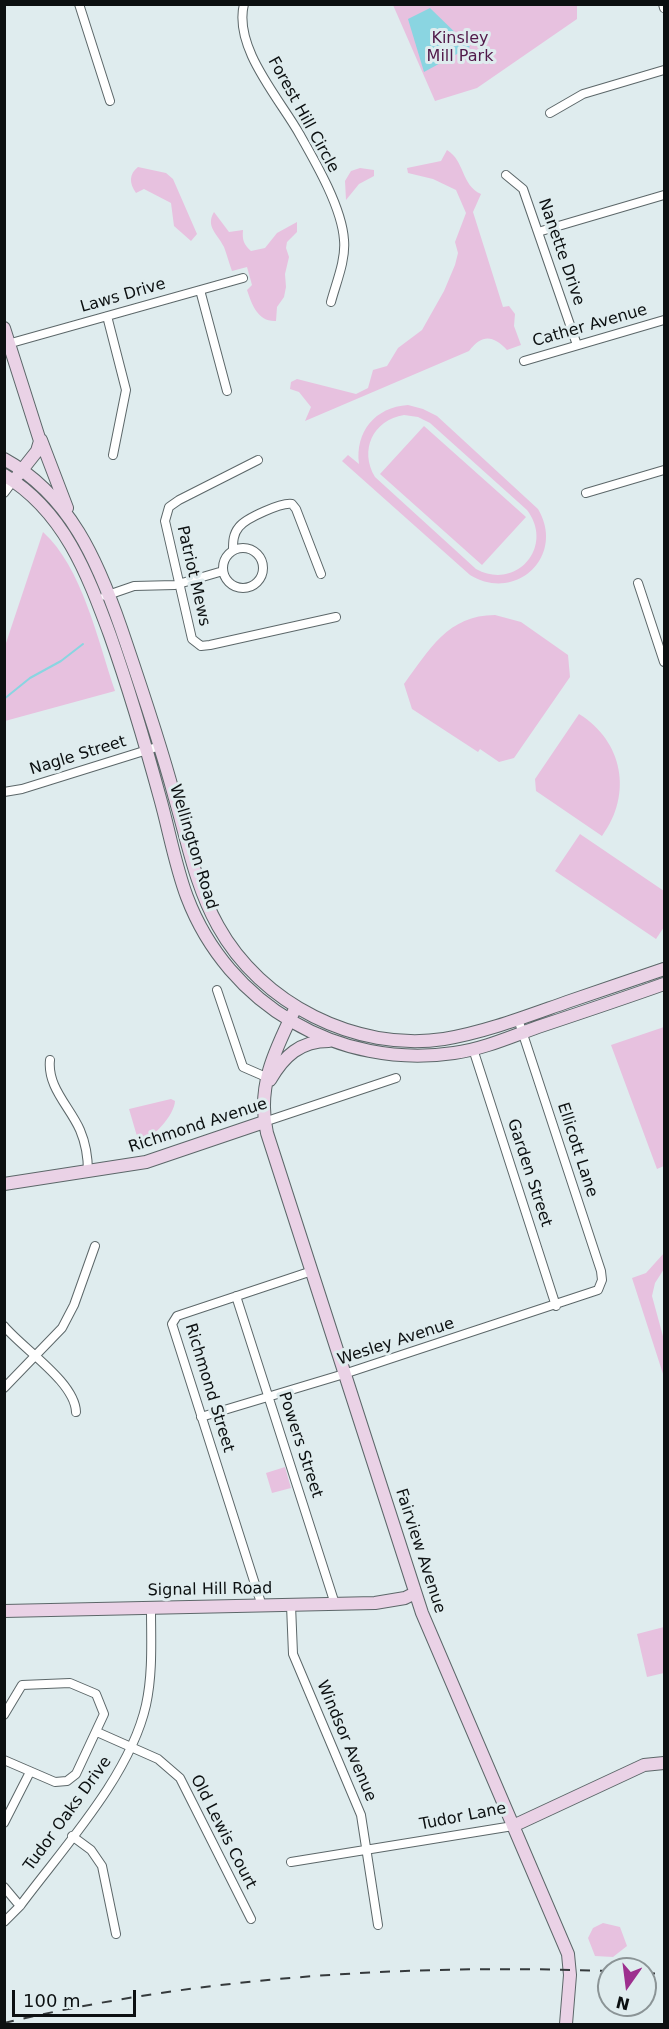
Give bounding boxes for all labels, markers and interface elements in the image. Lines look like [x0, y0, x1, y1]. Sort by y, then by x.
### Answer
park label: Kinsley Mill Park [427, 29, 493, 67]
street label: Forest Hill Circle [263, 54, 343, 176]
street label: Nanette Drive [534, 196, 588, 308]
street label: Laws Drive [78, 275, 168, 317]
street label: Cather Avenue [530, 300, 650, 352]
street label: Patriot Mews [172, 524, 214, 628]
street label: Nagle Street [27, 732, 129, 780]
street label: Wellington Road [165, 782, 221, 912]
street label: Richmond Avenue [126, 1095, 270, 1157]
street label: Ellicott Lane [553, 1100, 601, 1200]
street label: Garden Street [503, 1117, 555, 1229]
street label: Wesley Avenue [335, 1314, 457, 1370]
street label: Richmond Street [180, 1321, 238, 1455]
street label: Powers Street [274, 1390, 326, 1500]
street label: Fairview Avenue [391, 1486, 449, 1616]
street label: Signal Hill Road [147, 1579, 273, 1601]
street label: Windsor Avenue [312, 1678, 380, 1804]
street label: Tudor Oaks Drive [20, 1753, 116, 1875]
street label: Old Lewis Court [186, 1772, 260, 1892]
street label: Tudor Lane [418, 1799, 508, 1835]
north arrow [597, 1957, 657, 2017]
scale bar [15, 1978, 140, 2016]
text: 100 m [23, 1990, 81, 2011]
text: N [614, 1992, 632, 2014]

